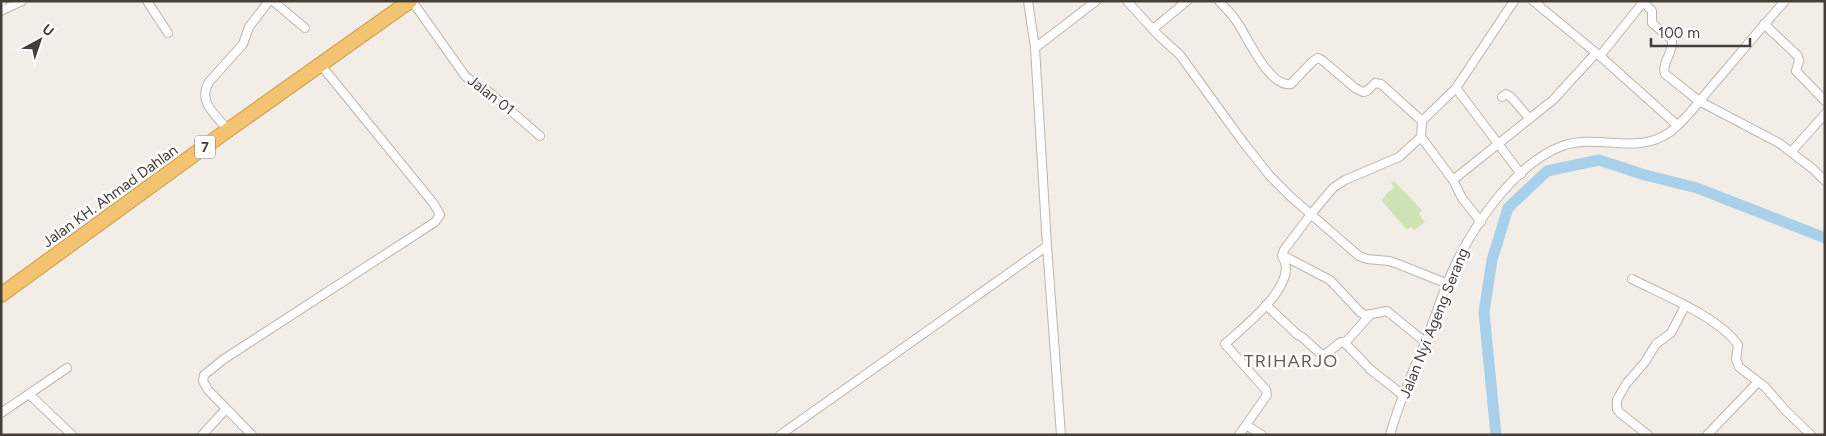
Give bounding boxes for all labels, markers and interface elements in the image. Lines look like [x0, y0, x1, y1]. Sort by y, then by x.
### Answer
north arrow [15, 15, 65, 65]
scale bar [1651, 15, 1750, 47]
text: U [39, 21, 57, 40]
text: 100 m [1658, 24, 1700, 42]
street label: Jalan 01 [464, 71, 518, 119]
road number: 7 [195, 136, 215, 158]
street label: Jalan KH. Ahmad Dahlan [39, 141, 181, 251]
street label: Jalan Nyi Ageng Serang [1396, 245, 1472, 401]
district label: TRIHARJO [1244, 350, 1338, 372]

